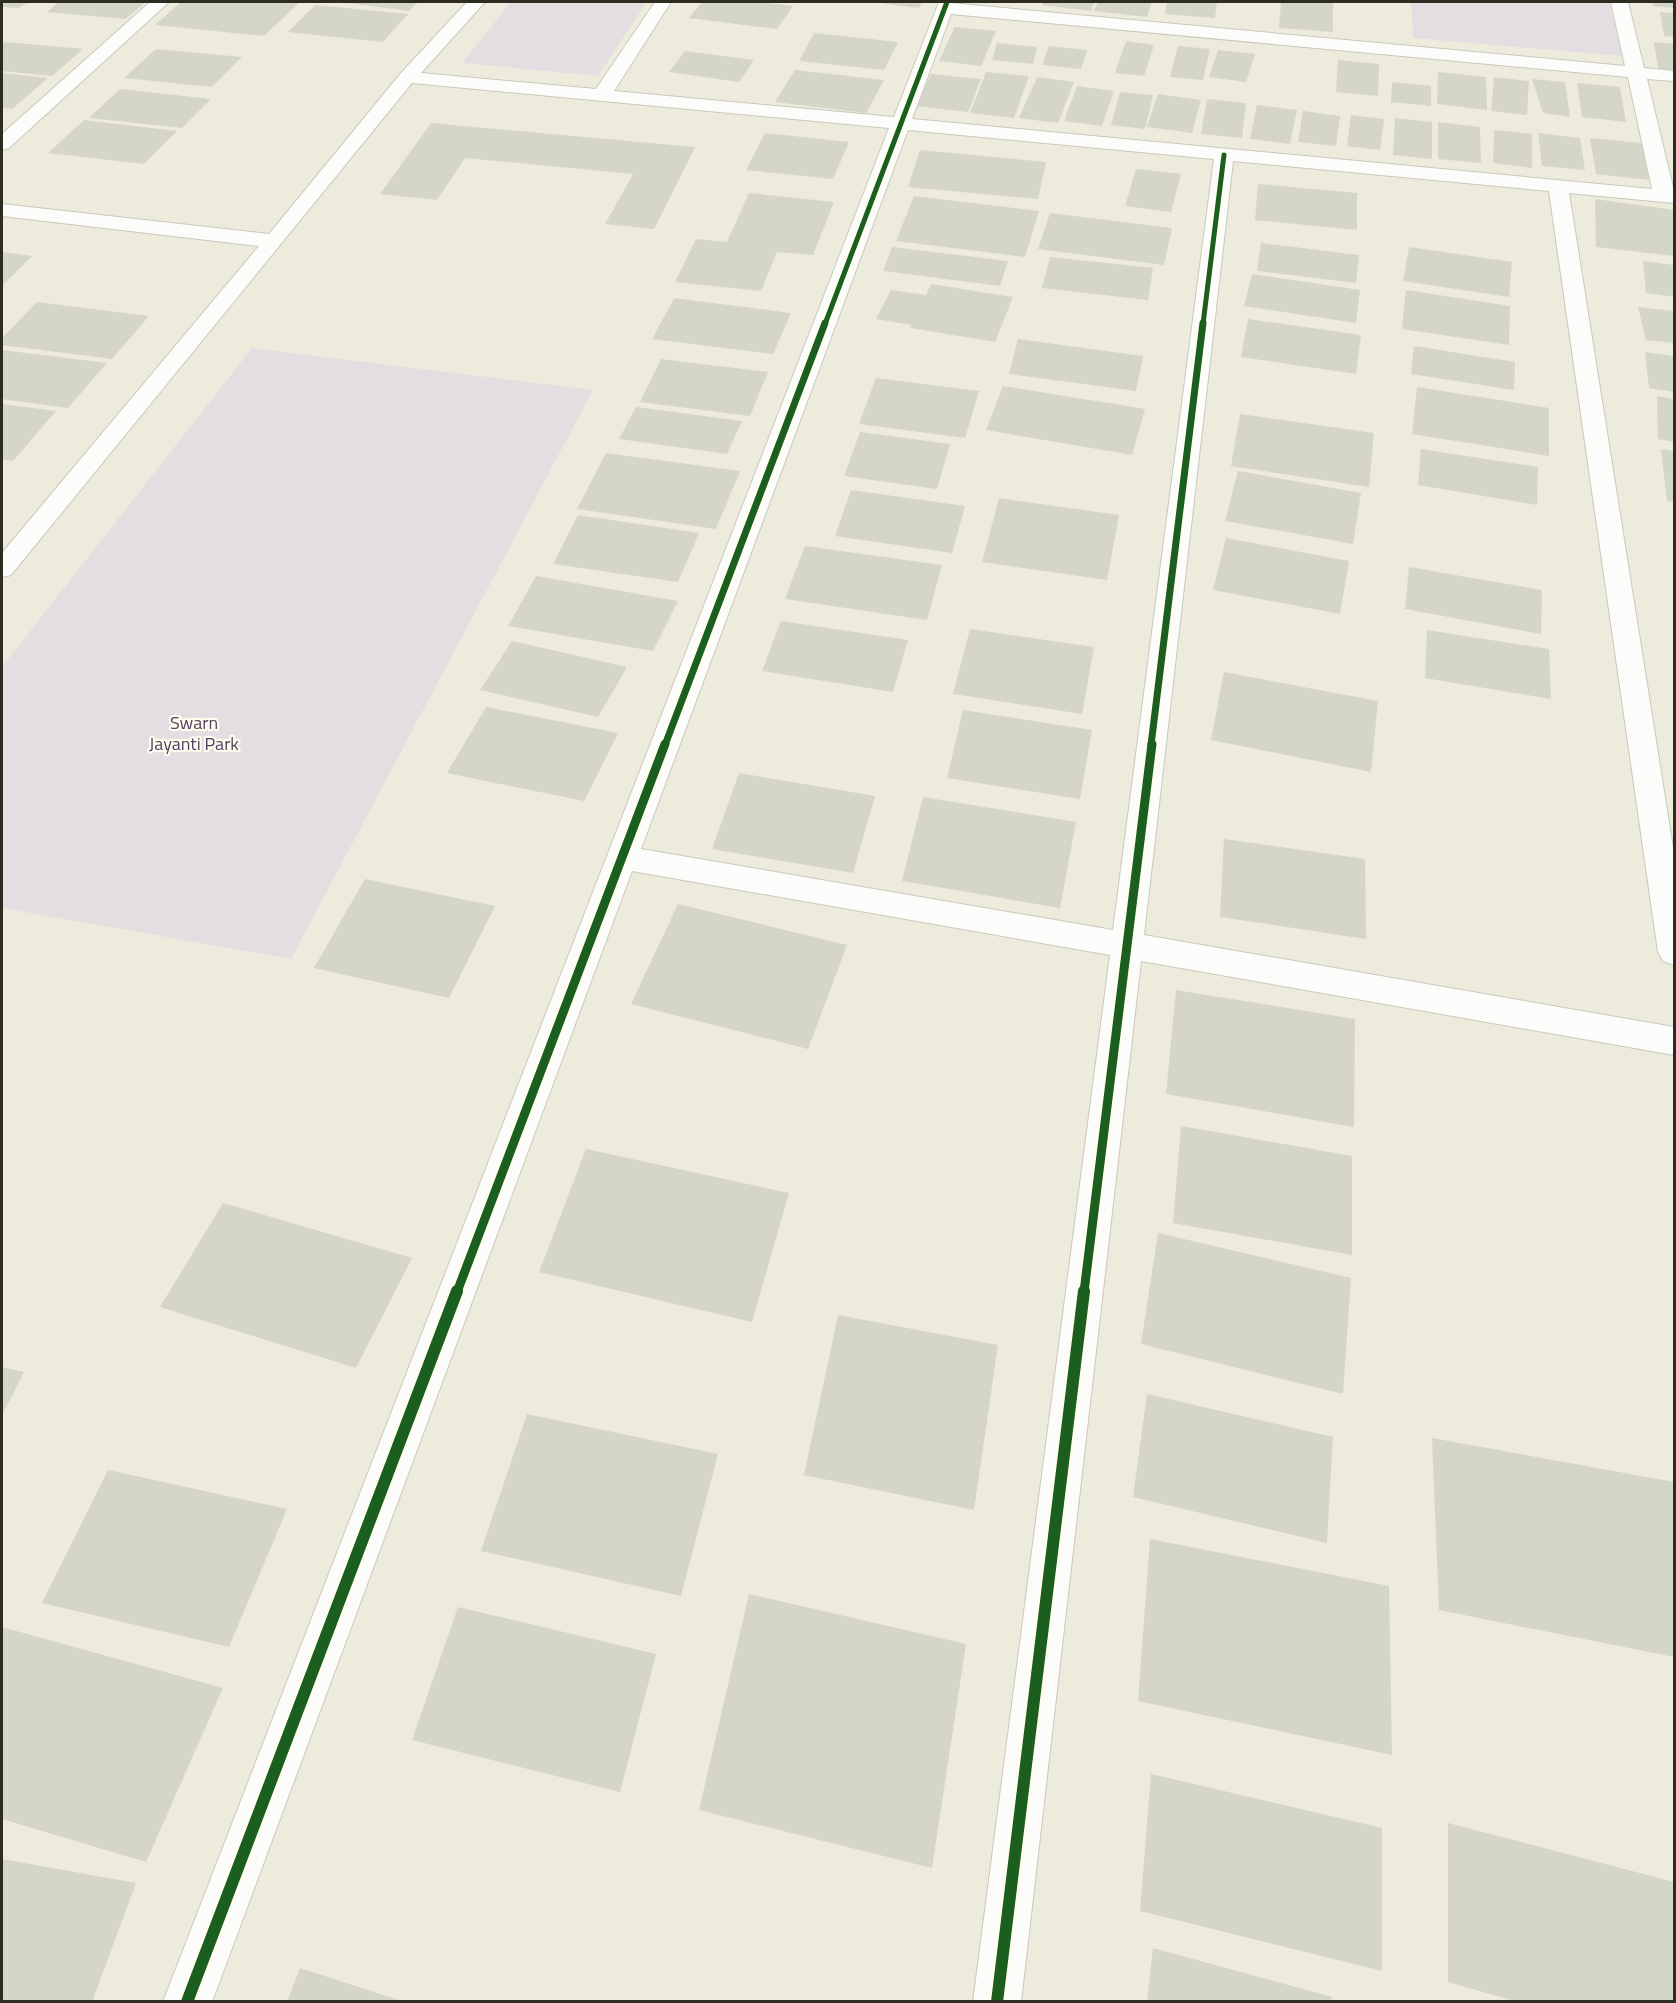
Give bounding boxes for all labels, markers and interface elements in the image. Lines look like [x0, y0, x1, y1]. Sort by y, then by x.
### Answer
park label: Swarn Jayanti Park [149, 709, 239, 757]

